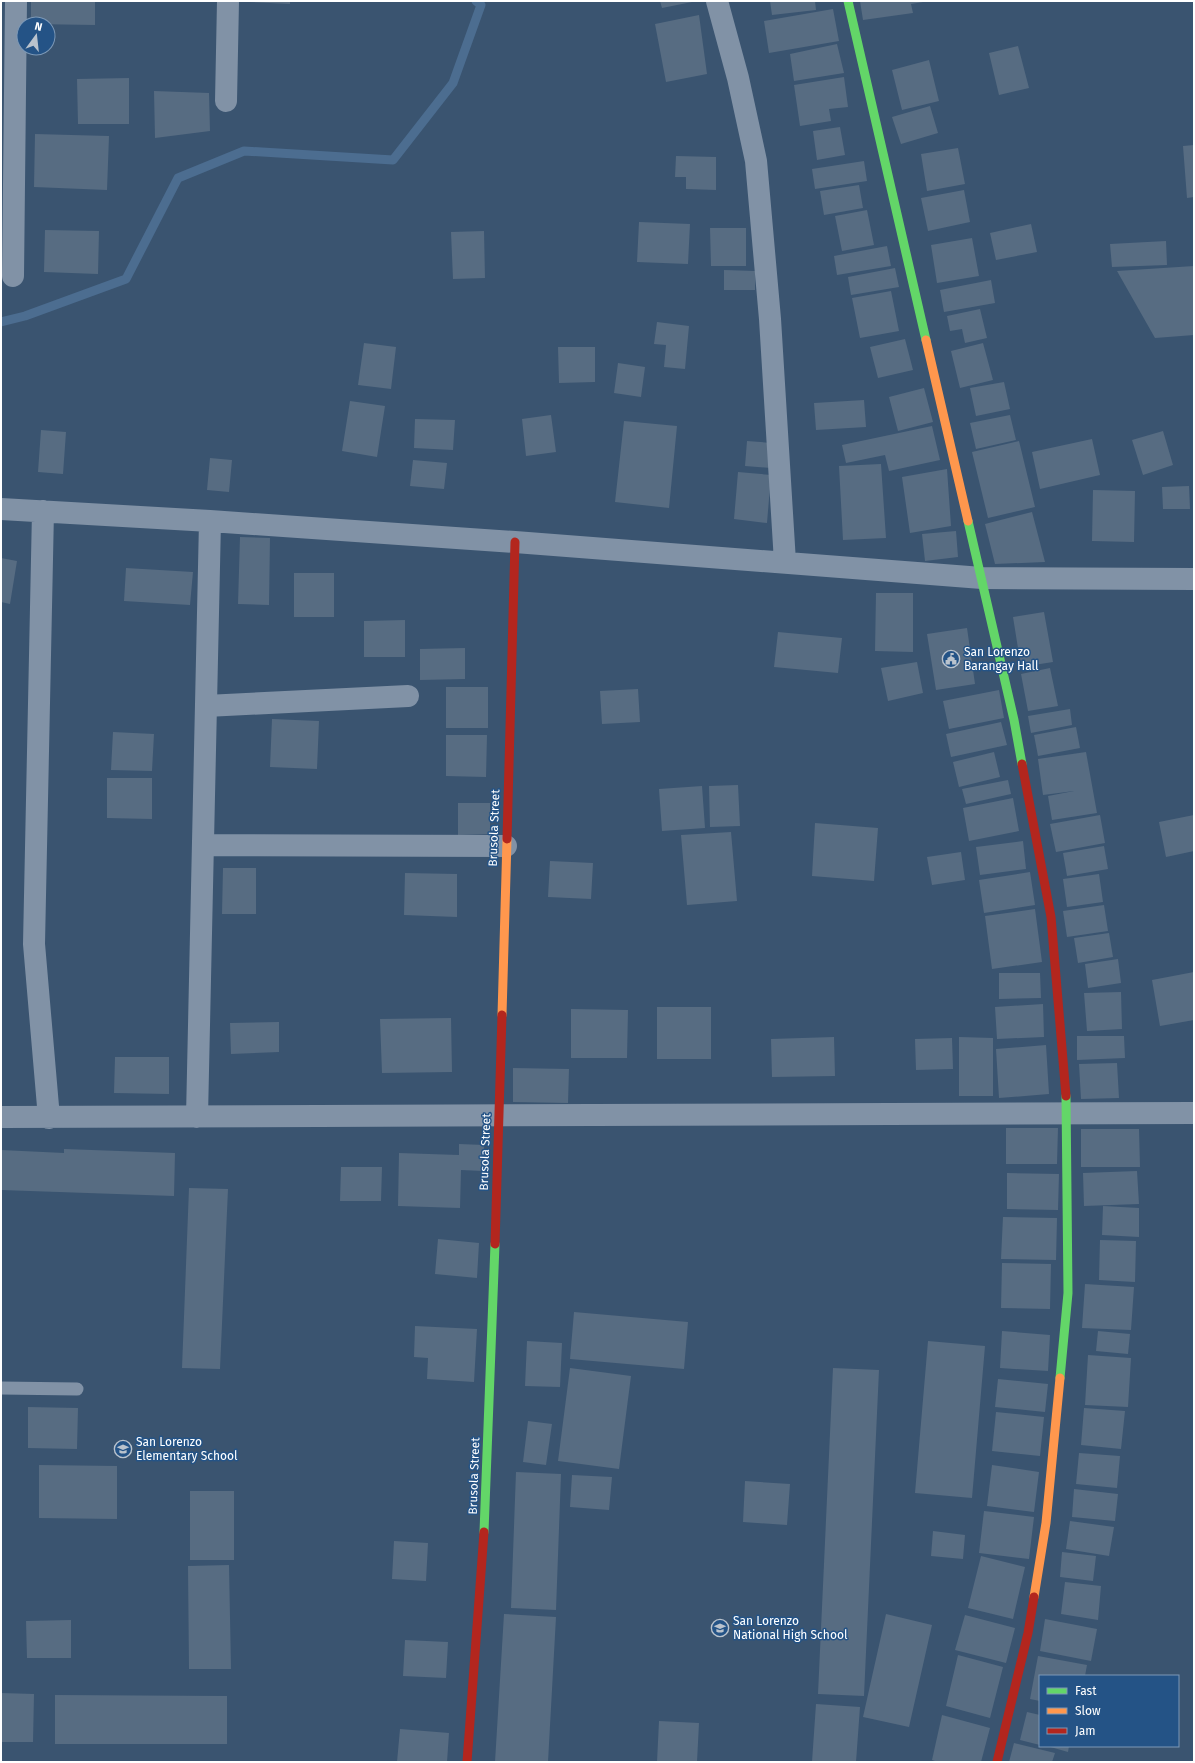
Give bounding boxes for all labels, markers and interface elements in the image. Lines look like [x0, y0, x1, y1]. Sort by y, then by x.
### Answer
north arrow [16, 16, 56, 56]
text: N [33, 20, 44, 34]
place label: San Lorenzo Barangay Hall [964, 645, 1039, 673]
public building icon: San Lorenzo Barangay Hall [941, 649, 961, 669]
street label: Brusola Street [486, 788, 502, 867]
street label: Brusola Street [477, 1112, 493, 1191]
place label: San Lorenzo Elementary School [136, 1435, 238, 1463]
street label: Brusola Street [466, 1436, 482, 1515]
school or university icon: San Lorenzo Elementary School [113, 1439, 133, 1459]
place label: San Lorenzo National High School [733, 1614, 848, 1642]
school or university icon: San Lorenzo National High School [710, 1618, 730, 1638]
legend [1039, 1675, 1179, 1747]
text: Fast [1075, 1684, 1097, 1698]
text: Slow [1075, 1704, 1101, 1718]
text: Jam [1075, 1724, 1095, 1738]

